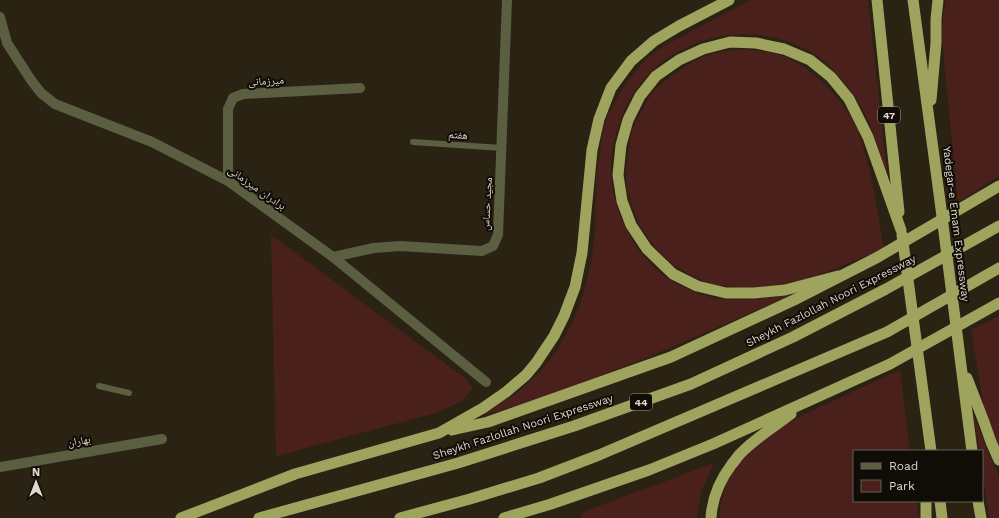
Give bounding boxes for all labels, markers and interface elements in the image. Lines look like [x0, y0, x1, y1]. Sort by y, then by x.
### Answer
street label: میرزمانی [248, 74, 284, 88]
road number: 47 [878, 107, 900, 123]
street label: هفتم [448, 128, 469, 143]
street label: Yadegar-e Emam Expressway [940, 145, 972, 303]
street label: برادران میرزمانی [226, 163, 288, 213]
street label: مجید حساس [479, 177, 495, 231]
street label: Sheykh Fazlollah Noori Expressway [744, 252, 918, 350]
street label: Sheykh Fazlollah Noori Expressway [431, 392, 615, 462]
road number: 44 [630, 394, 652, 410]
street label: بهاران [66, 433, 92, 449]
legend [853, 450, 983, 502]
text: Road [889, 459, 918, 473]
north arrow [16, 462, 56, 502]
text: N [32, 466, 40, 479]
text: Park [889, 479, 915, 493]

